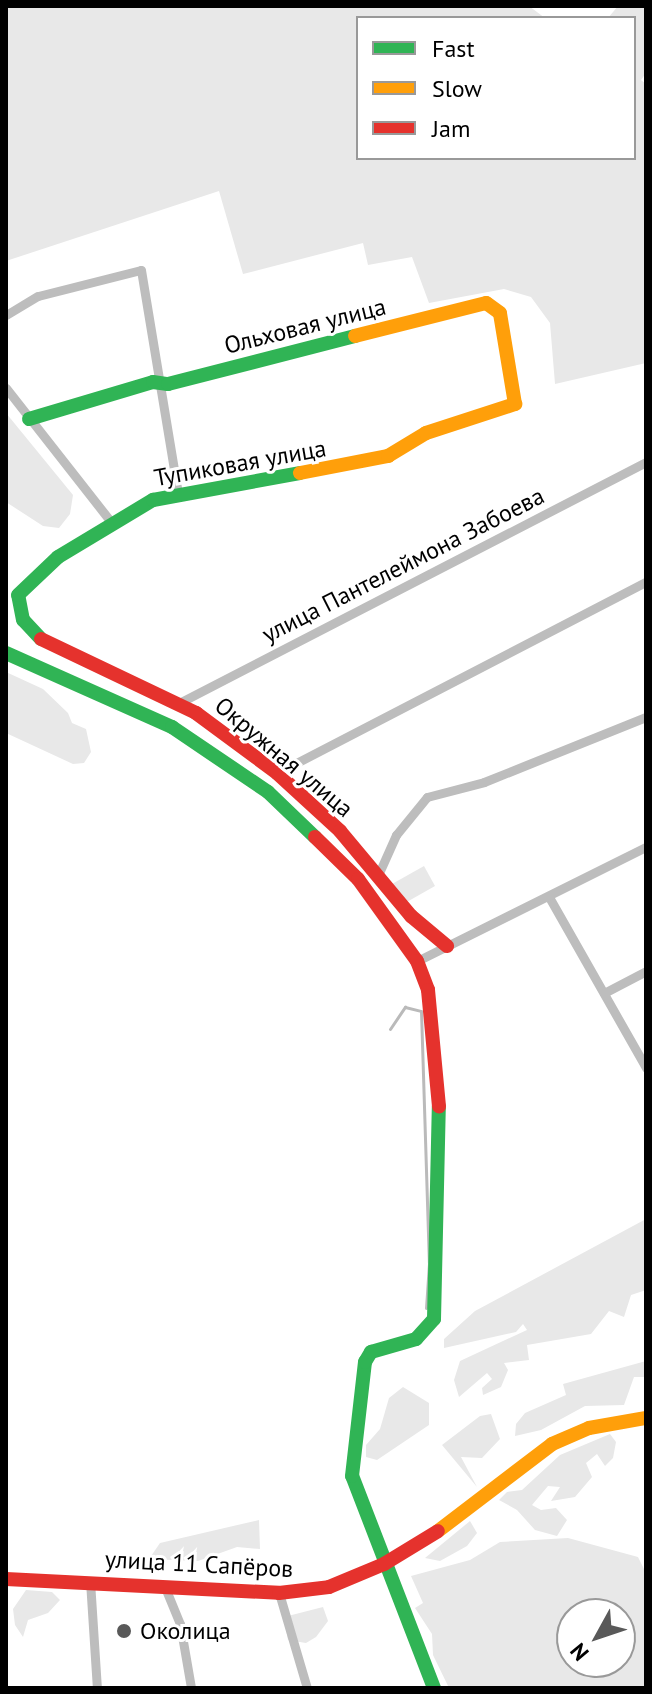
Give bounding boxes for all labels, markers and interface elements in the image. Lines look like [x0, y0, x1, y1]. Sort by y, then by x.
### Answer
legend [356, 16, 636, 160]
text: Fast [432, 33, 475, 64]
text: Slow [432, 73, 482, 104]
text: Jam [432, 113, 470, 144]
street label: Ольховая улица [221, 292, 389, 360]
street label: Тупиковая улица [152, 434, 328, 492]
street label: улица Пантелеймона Забоева [257, 481, 549, 649]
street label: Окружная улица [209, 691, 359, 823]
street label: улица 11 Сапёров [104, 1545, 294, 1583]
north arrow [556, 1598, 636, 1678]
place label: Околица [140, 1617, 231, 1645]
marker: Околица [115, 1622, 133, 1640]
text: N [564, 1638, 595, 1667]

